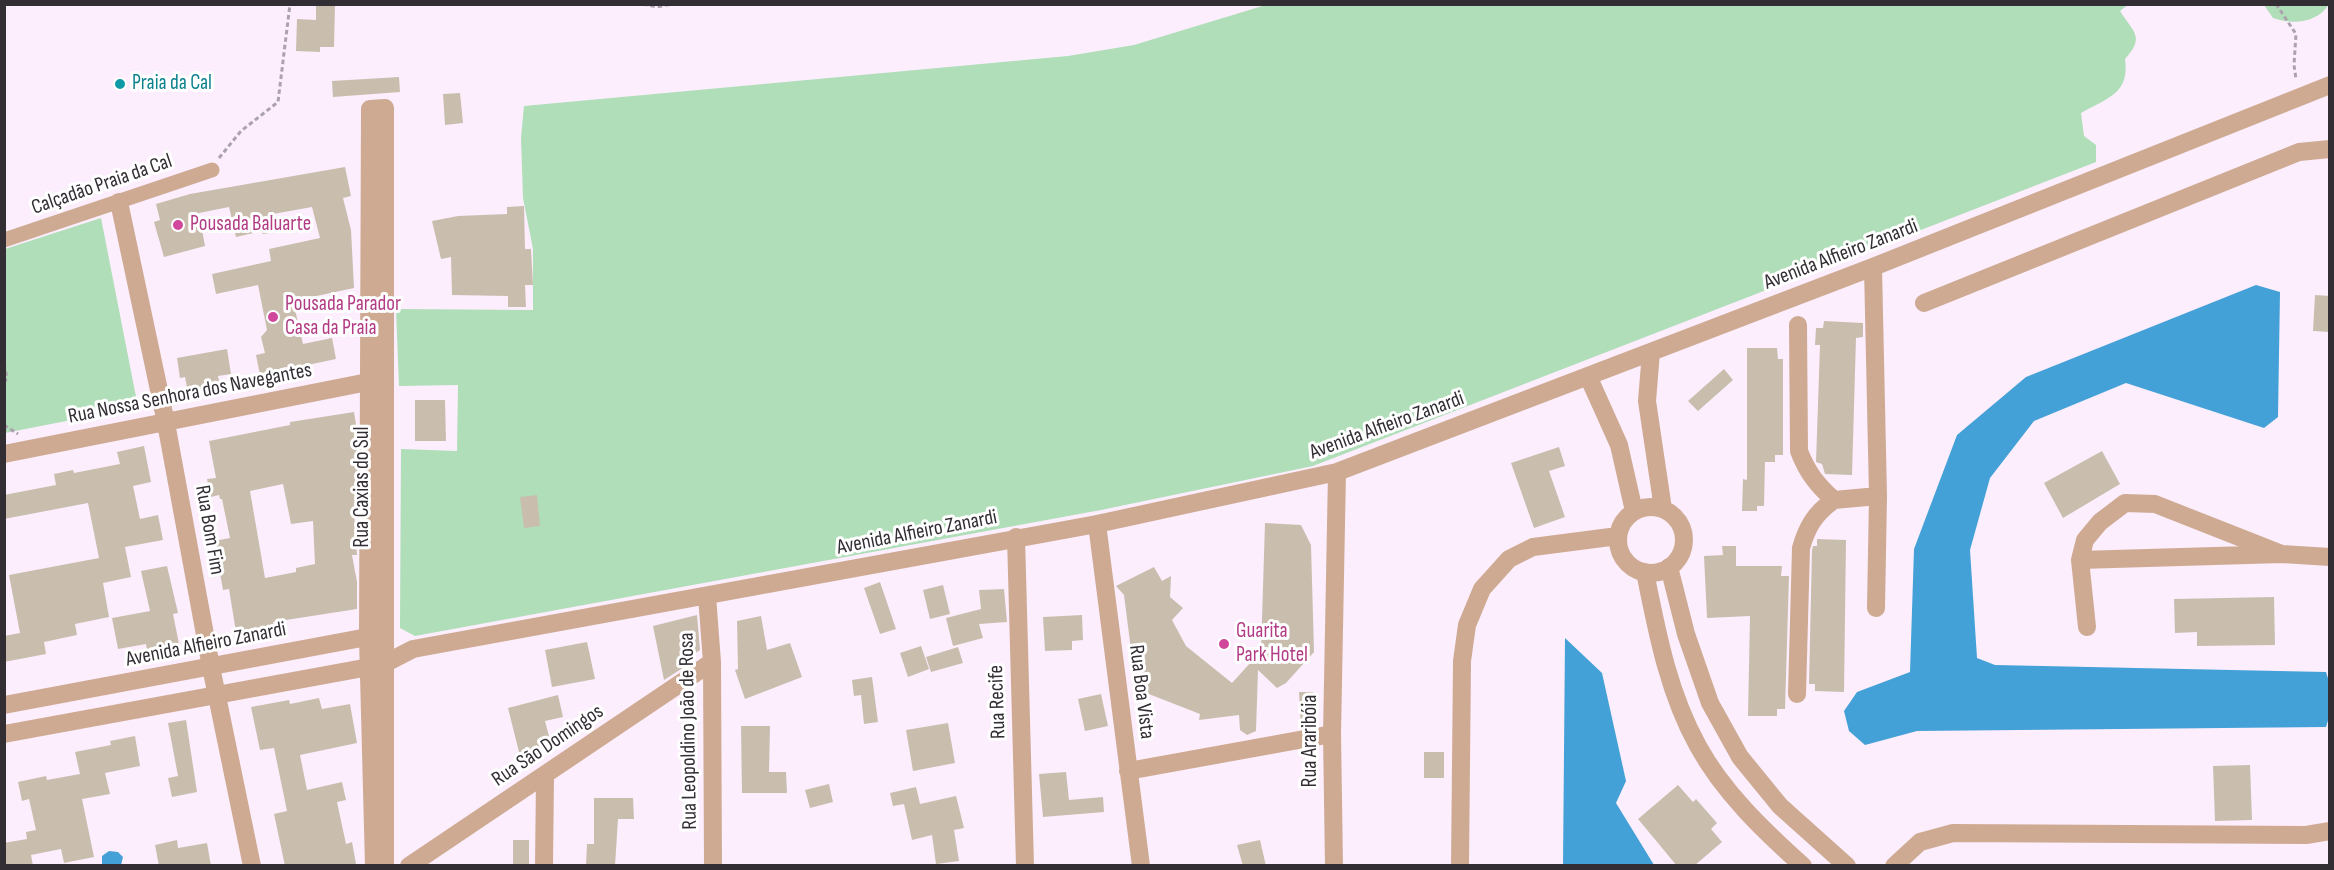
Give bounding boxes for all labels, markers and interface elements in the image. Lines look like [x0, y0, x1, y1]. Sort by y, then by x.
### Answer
place label: Praia da Cal [132, 71, 212, 97]
marker: Praia da Cal [113, 77, 127, 91]
street label: Calçadão Praia da Cal [28, 149, 176, 221]
place label: Pousada Baluarte [190, 212, 311, 238]
street label: Avenida Alfieiro Zanardi [1761, 214, 1921, 296]
marker: Pousada Baluarte [171, 218, 185, 232]
place label: Pousada Parador Casa da Praia [285, 292, 401, 342]
marker: Pousada Parador Casa da Praia [266, 310, 280, 324]
street label: Rua Nossa Senhora dos Navegantes [66, 358, 314, 430]
street label: Avenida Alfieiro Zanardi [1306, 386, 1468, 466]
street label: Rua Caxias do Sul [350, 426, 376, 548]
street label: Rua Bom Fim [189, 483, 229, 577]
street label: Avenida Alfieiro Zanardi [835, 505, 999, 561]
street label: Avenida Alfieiro Zanardi [124, 617, 288, 673]
place label: Guarita Park Hotel [1236, 619, 1308, 669]
street label: Rua Leopoldino João de Rosa [675, 632, 703, 830]
marker: Guarita Park Hotel [1217, 637, 1231, 651]
street label: Rua Boa Vista [1123, 643, 1159, 741]
street label: Rua Recife [984, 665, 1012, 739]
street label: Rua Araribóia [1298, 695, 1324, 787]
street label: Rua São Domingos [487, 699, 609, 793]

